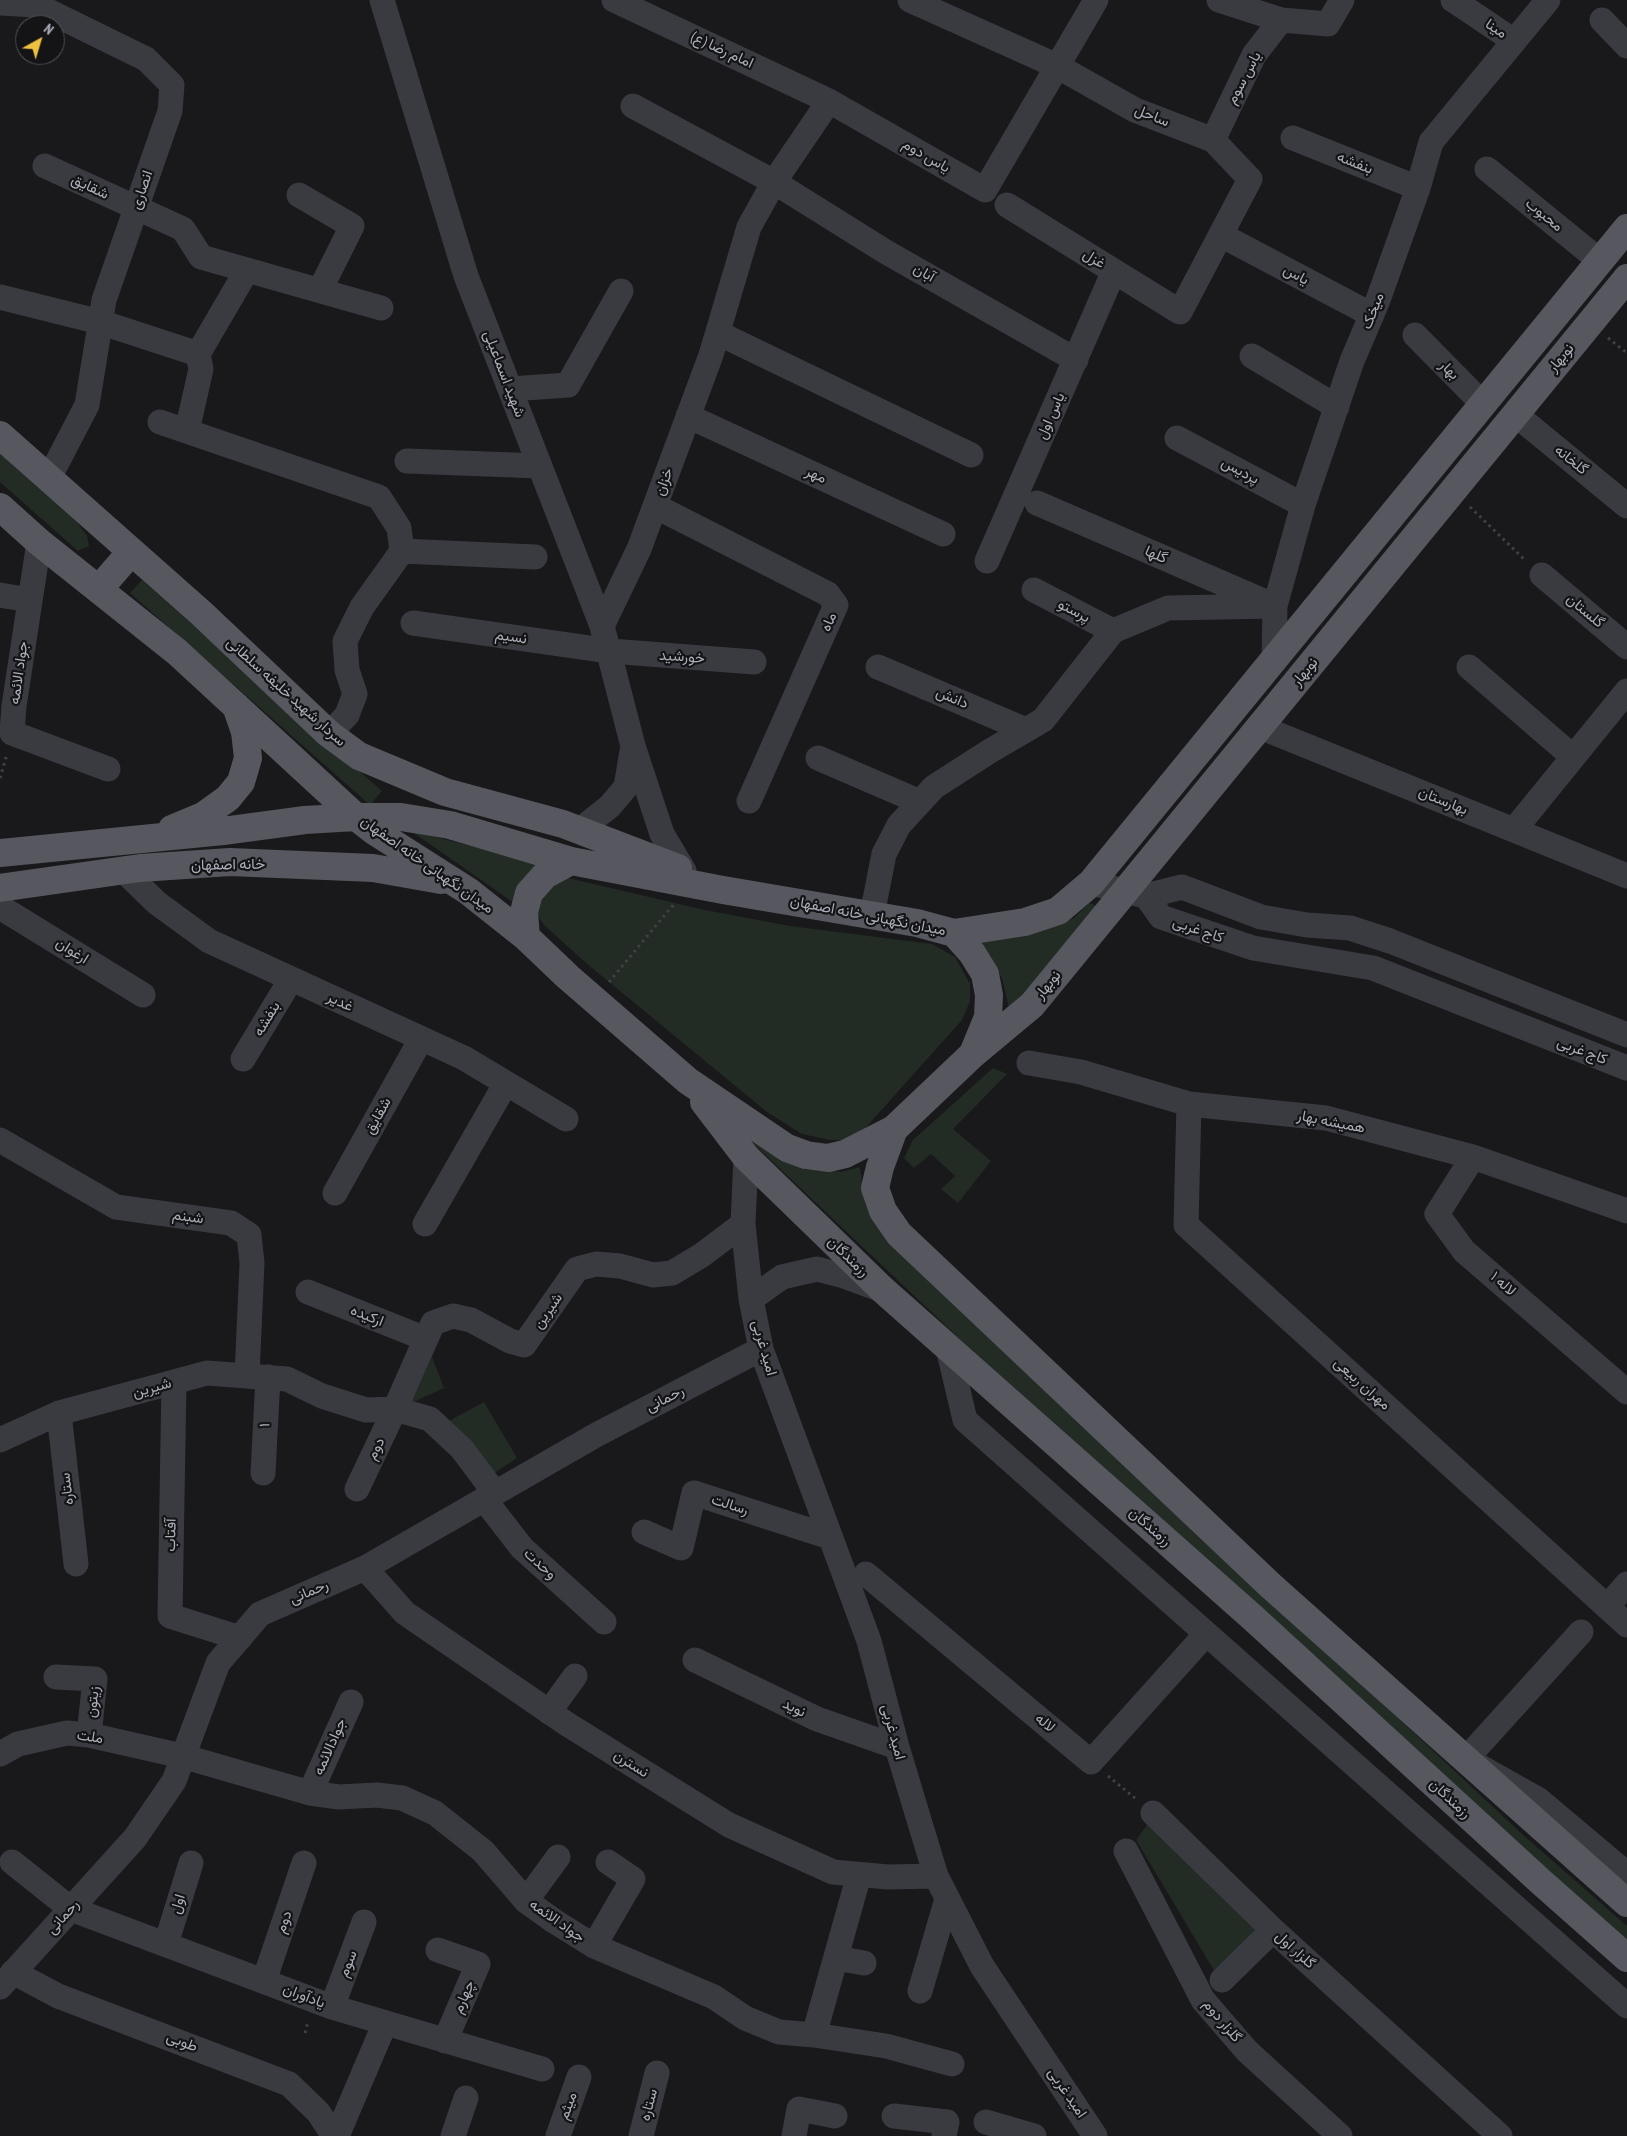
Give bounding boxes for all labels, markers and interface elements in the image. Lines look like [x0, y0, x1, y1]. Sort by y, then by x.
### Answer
north arrow [15, 15, 65, 65]
street label: مینا [1482, 15, 1510, 43]
text: N [40, 20, 57, 38]
street label: امام رضا (ع) [688, 28, 756, 72]
street label: یاس سوم [1223, 49, 1265, 107]
street label: ساحل [1132, 101, 1172, 131]
street label: یاس دوم [899, 135, 953, 177]
street label: بنفشه [1334, 148, 1376, 178]
street label: انصاری [127, 168, 157, 212]
street label: شقایق [68, 171, 112, 203]
street label: محبوب [1522, 194, 1566, 236]
street label: غزل [1080, 245, 1108, 273]
street label: آبان [910, 260, 938, 286]
street label: یاس [1280, 261, 1312, 289]
street label: میخک [1358, 290, 1388, 332]
street label: شهید اسماعیلی [479, 328, 529, 420]
street label: نوبهار [1544, 340, 1578, 376]
street label: بهار [1435, 356, 1463, 384]
street label: یاس اول [1033, 390, 1069, 442]
street label: گلخانه [1551, 441, 1591, 479]
street label: پردیس [1218, 454, 1262, 488]
street label: مهر [803, 462, 829, 488]
street label: خزان [651, 466, 677, 498]
street label: گلها [1142, 542, 1170, 568]
street label: گلستان [1562, 590, 1608, 632]
street label: پرستو [1055, 595, 1093, 627]
street label: ماه [817, 610, 841, 634]
street label: نسیم [494, 626, 528, 648]
street label: سردار شهید خلیفه سلطانی [223, 634, 349, 750]
street label: جواد الائمه [6, 640, 32, 706]
street label: خورشید [658, 646, 706, 668]
street label: نوبهار [1288, 654, 1322, 690]
street label: دانش [933, 683, 971, 713]
street label: بهارستان [1416, 783, 1470, 819]
street label: میدان نگهبانی خانه اصفهان [357, 812, 497, 918]
street label: خانه اصفهان [191, 855, 265, 875]
street label: میدان نگهبانی خانه اصفهان [789, 892, 947, 940]
street label: کاج غربی [1170, 913, 1226, 947]
street label: ارغوان [52, 934, 92, 968]
street label: نوبهار [1031, 967, 1065, 1003]
street label: غدیر [324, 988, 356, 1016]
street label: بنفشه [250, 998, 284, 1040]
street label: کاج غربی [1554, 1033, 1610, 1069]
street label: شقایق [361, 1094, 395, 1138]
street label: همیشه بهار [1295, 1107, 1367, 1137]
street label: شبنم [171, 1206, 205, 1228]
street label: رزمندگان [824, 1233, 872, 1281]
street label: لاله ۱ [1486, 1268, 1520, 1300]
street label: شیرین [529, 1290, 567, 1332]
street label: ارکیده [348, 1301, 386, 1331]
street label: امید غربی [748, 1318, 780, 1378]
street label: مهران ربیعی [1330, 1354, 1394, 1414]
street label: شیرین [131, 1374, 173, 1402]
street label: رحمانی [643, 1382, 687, 1416]
street label: ۱ [256, 1422, 274, 1428]
street label: دوم [363, 1435, 389, 1463]
street label: ستاره [56, 1472, 78, 1506]
street label: رسالت [709, 1491, 751, 1519]
street label: رزمندگان [1125, 1504, 1175, 1550]
street label: آفتاب [162, 1518, 180, 1552]
street label: وحدت [520, 1545, 560, 1583]
street label: رحمانی [287, 1576, 331, 1608]
street label: زیتون [82, 1685, 104, 1719]
street label: نوید [779, 1695, 809, 1721]
street label: امید غربی [877, 1702, 909, 1762]
street label: لاله [1031, 1709, 1059, 1737]
street label: جوادالائمه [310, 1716, 350, 1778]
street label: ملت [75, 1726, 105, 1748]
street label: نسترن [610, 1746, 652, 1782]
street label: رزمندگان [1425, 1775, 1475, 1823]
street label: اول [167, 1892, 189, 1916]
street label: جواد الائمه [526, 1895, 588, 1947]
street label: رحمانی [43, 1896, 83, 1938]
street label: دوم [272, 1908, 296, 1936]
street label: گلزار اول [1271, 1927, 1319, 1973]
street label: سوم [335, 1948, 361, 1980]
street label: چهارم [449, 1978, 479, 2016]
street label: یادآوران [280, 1980, 328, 2012]
street label: گلزار دوم [1199, 1996, 1245, 2046]
street label: طوبی [164, 2028, 200, 2056]
street label: امید غربی [1044, 2064, 1090, 2122]
street label: ستاره [636, 2087, 662, 2123]
street label: میثم [555, 2090, 581, 2122]

